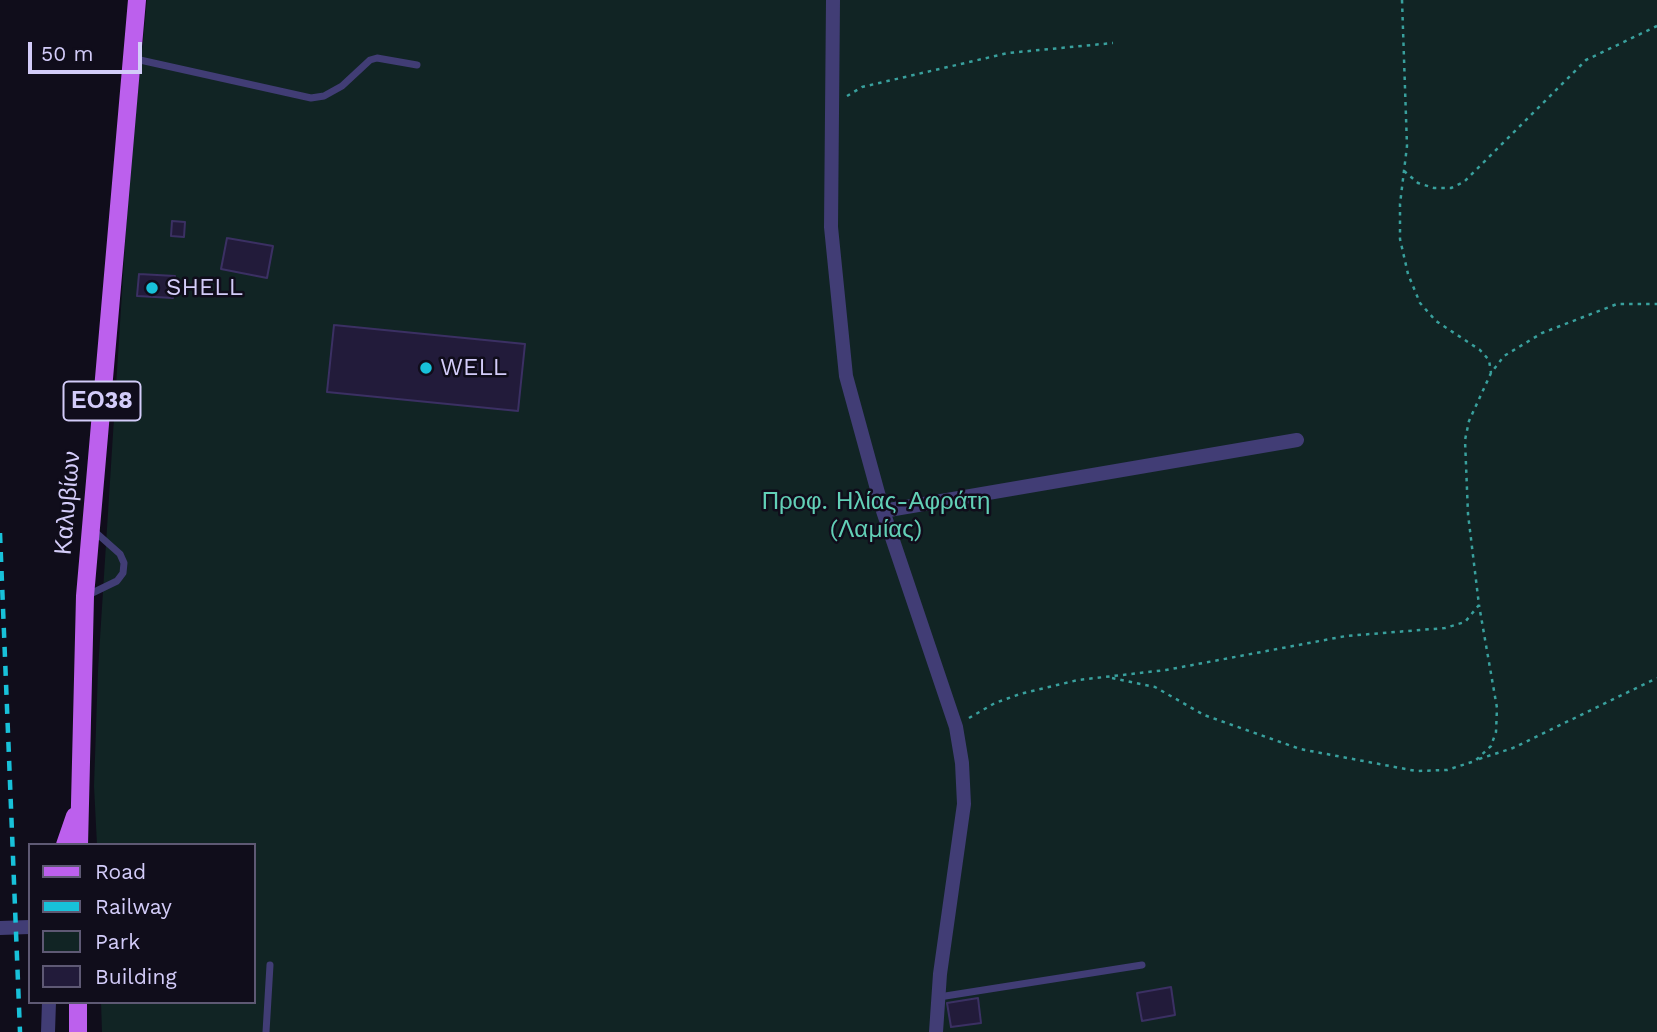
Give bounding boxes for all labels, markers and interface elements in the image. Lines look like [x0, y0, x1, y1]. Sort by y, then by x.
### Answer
scale bar [32, 28, 145, 72]
text: 50 m [41, 41, 93, 66]
place label: SHELL [166, 274, 243, 302]
marker: SHELL [144, 280, 160, 296]
place label: WELL [440, 354, 507, 382]
marker: WELL [418, 360, 434, 376]
road number: ΕΟ38 [64, 382, 140, 420]
street label: Καλυβίων [49, 450, 87, 556]
park label: Προφ. Ηλίας-Αφράτη (Λαμίας) [762, 488, 990, 544]
legend [28, 843, 256, 1004]
text: Road [95, 859, 146, 884]
text: Railway [95, 894, 172, 919]
text: Park [95, 929, 140, 954]
text: Building [95, 964, 177, 989]

